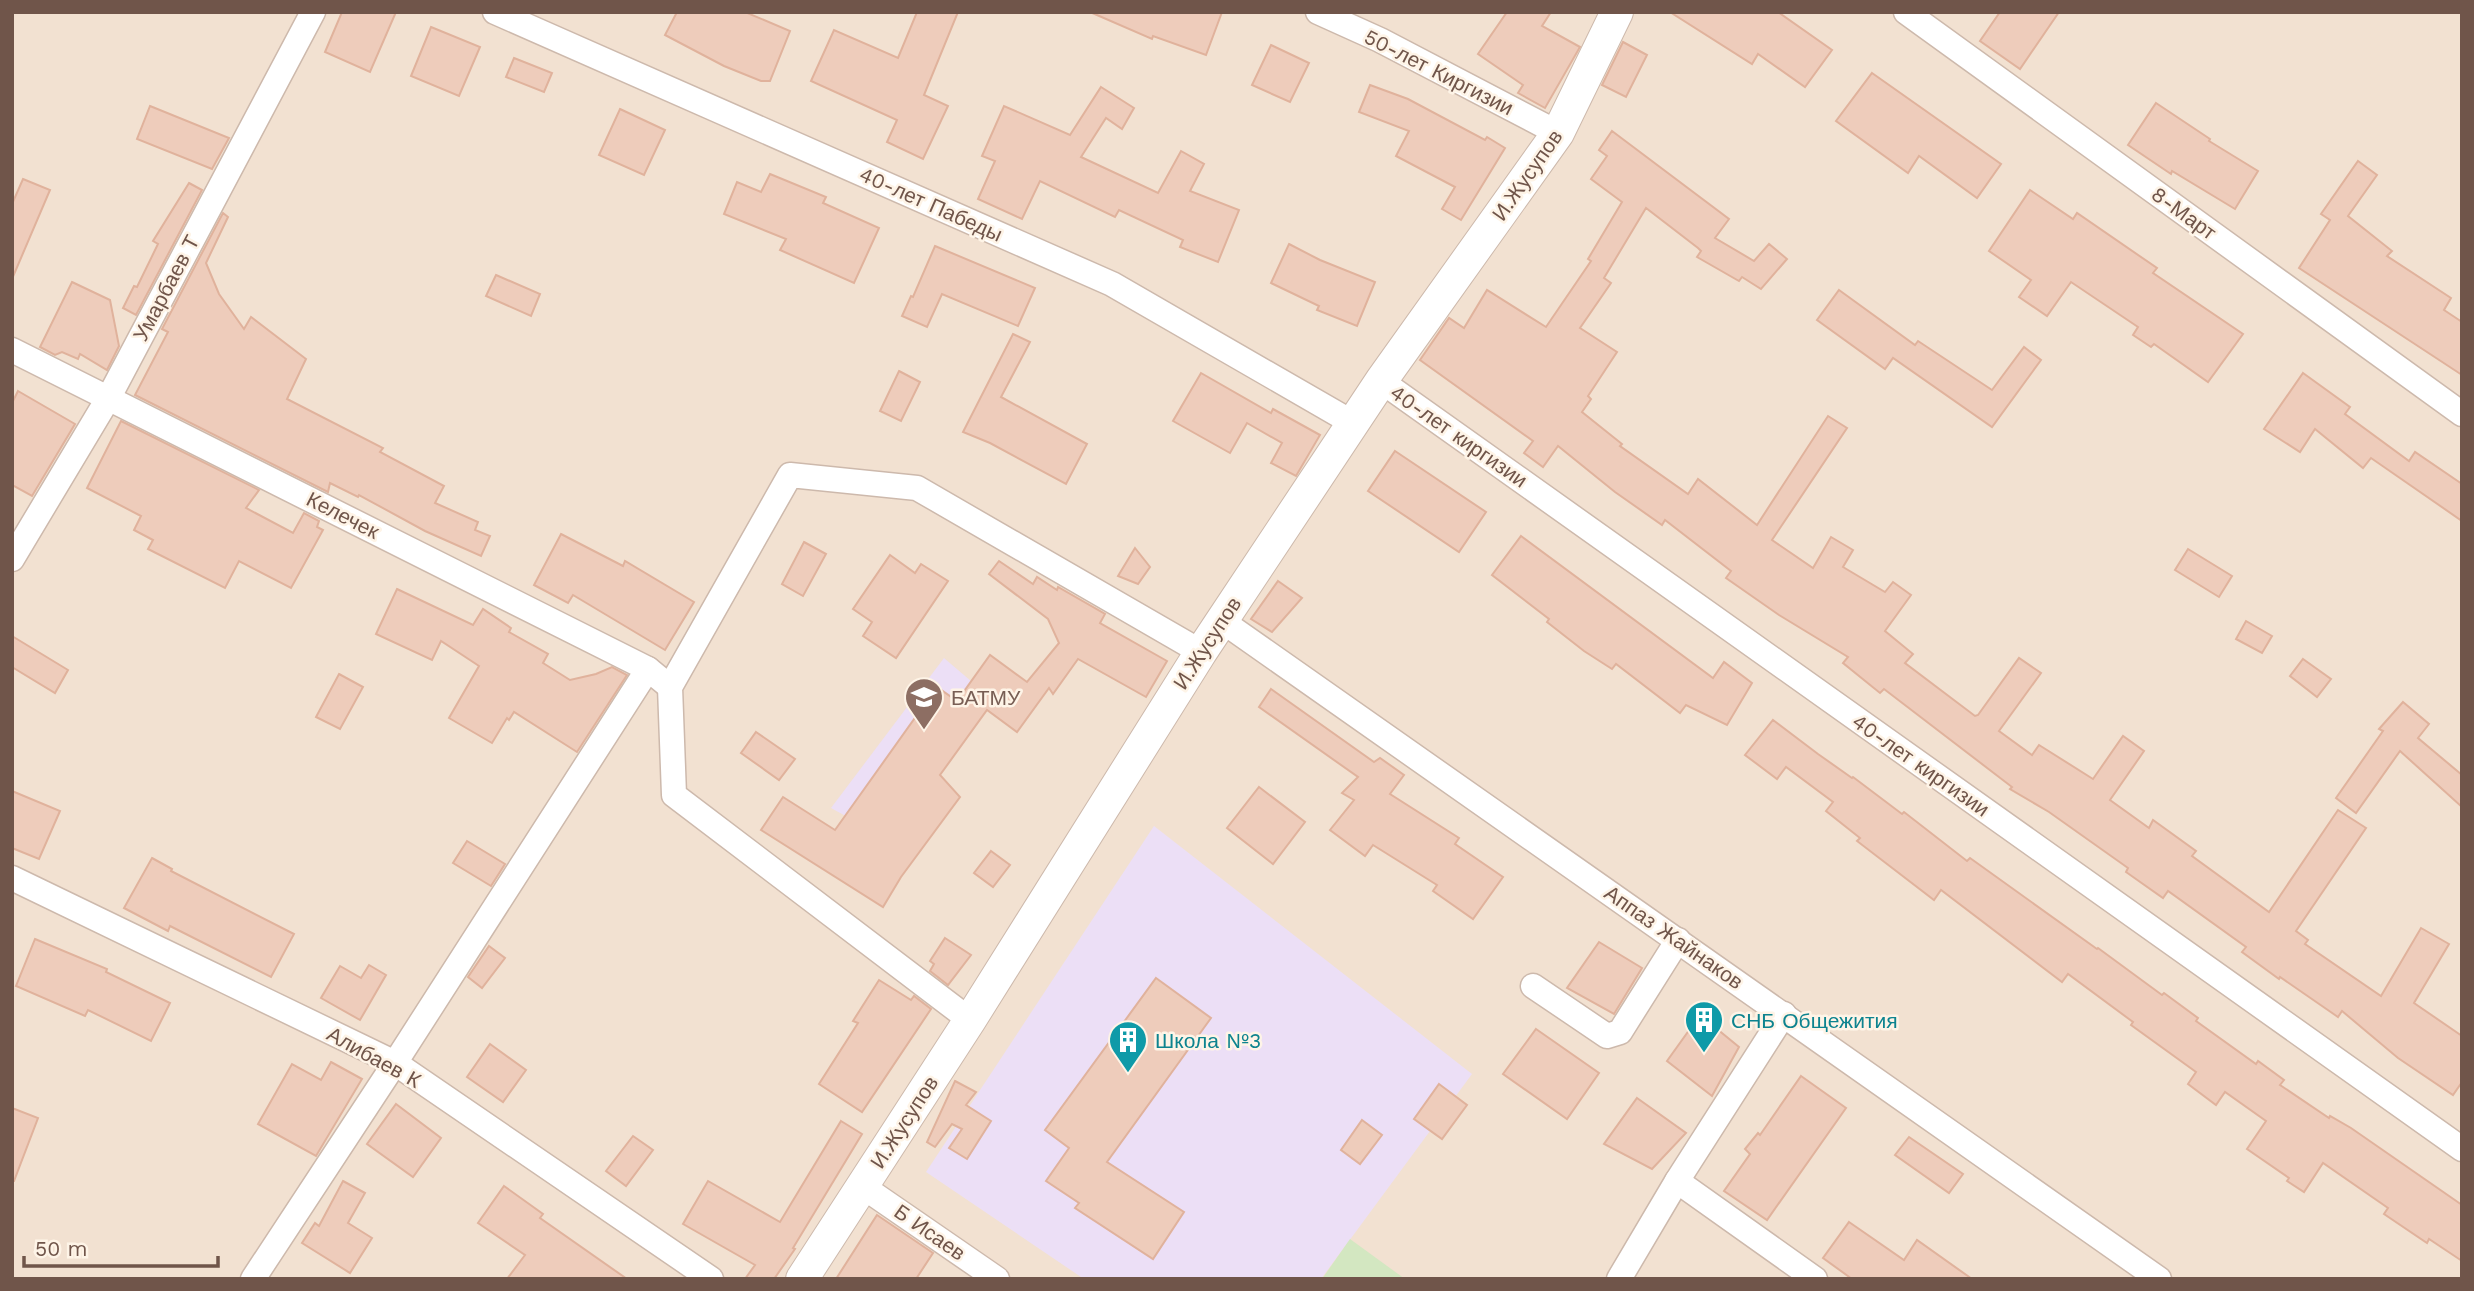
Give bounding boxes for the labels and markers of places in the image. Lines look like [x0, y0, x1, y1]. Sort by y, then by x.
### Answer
school or university icon: БАТМУ [903, 676, 945, 731]
place label: БАТМУ [951, 685, 1021, 710]
building icon: СНБ Общежития [1683, 999, 1725, 1054]
place label: СНБ Общежития [1731, 1008, 1898, 1033]
building icon: Школа №3 [1107, 1019, 1149, 1074]
place label: Школа №3 [1155, 1028, 1261, 1053]

